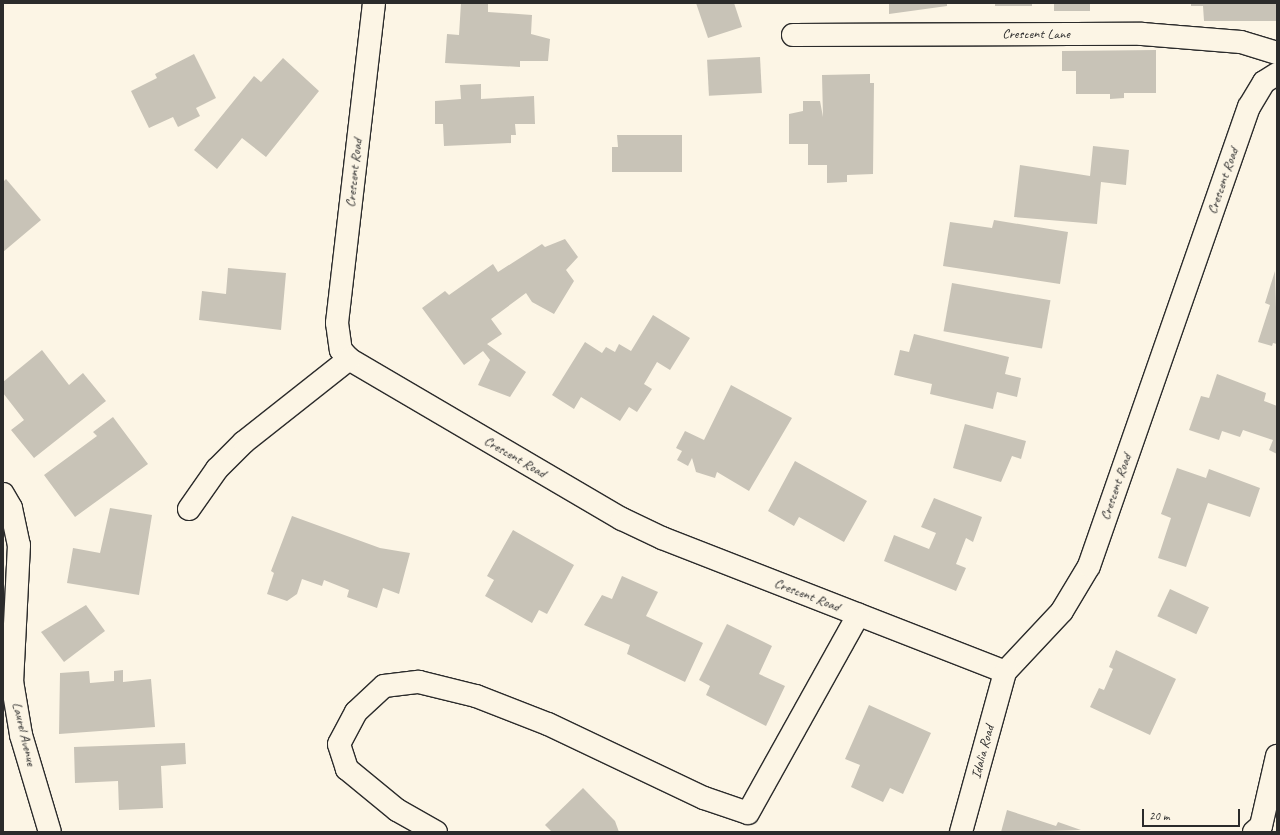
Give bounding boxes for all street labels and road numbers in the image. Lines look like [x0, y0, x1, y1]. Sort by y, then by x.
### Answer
street label: Crescent Lane [1002, 26, 1070, 42]
street label: Crescent Road [342, 138, 366, 208]
street label: Crescent Road [1204, 146, 1242, 216]
street label: Crescent Road [481, 433, 549, 481]
street label: Crescent Road [1097, 452, 1135, 522]
street label: Crescent Road [772, 575, 842, 615]
street label: Laurel Avenue [9, 701, 39, 767]
street label: Idalia Road [968, 723, 998, 781]

